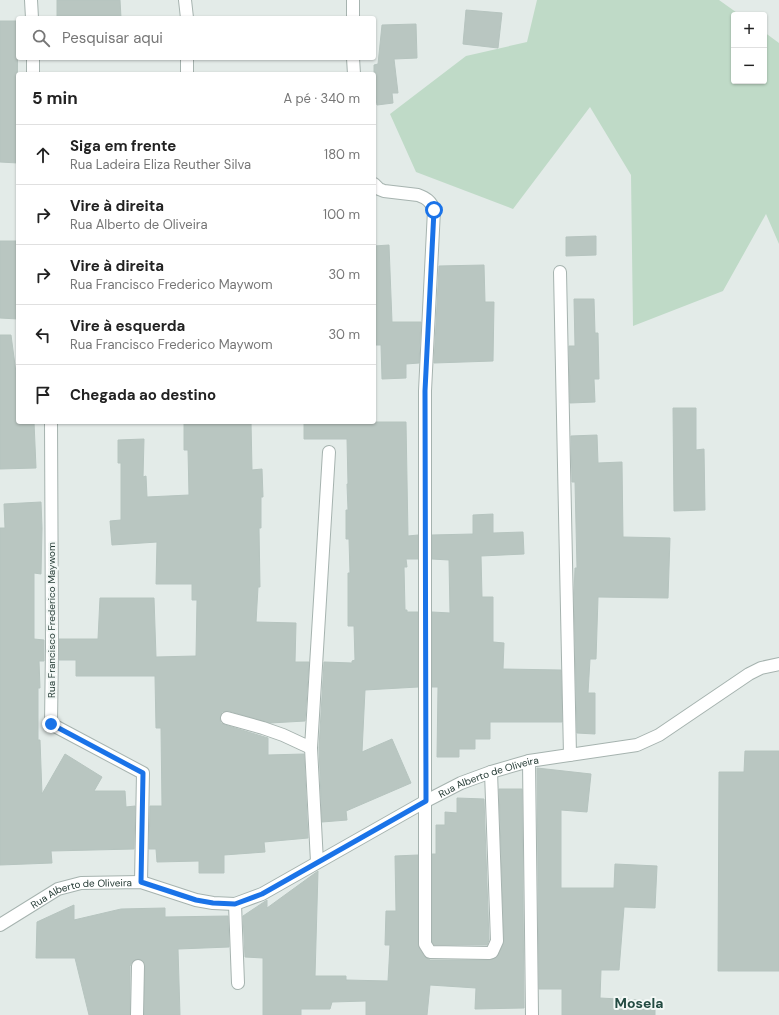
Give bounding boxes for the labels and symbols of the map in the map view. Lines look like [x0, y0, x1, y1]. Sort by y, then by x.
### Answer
route start [425, 201, 443, 219]
street label: Rua Francisco Frederico Maywom [45, 542, 58, 698]
route end [42, 715, 60, 733]
street label: Rua Alberto de Oliveira [436, 754, 540, 801]
street label: Rua Alberto de Oliveira [28, 876, 132, 911]
district label: Mosela [615, 994, 663, 1012]

